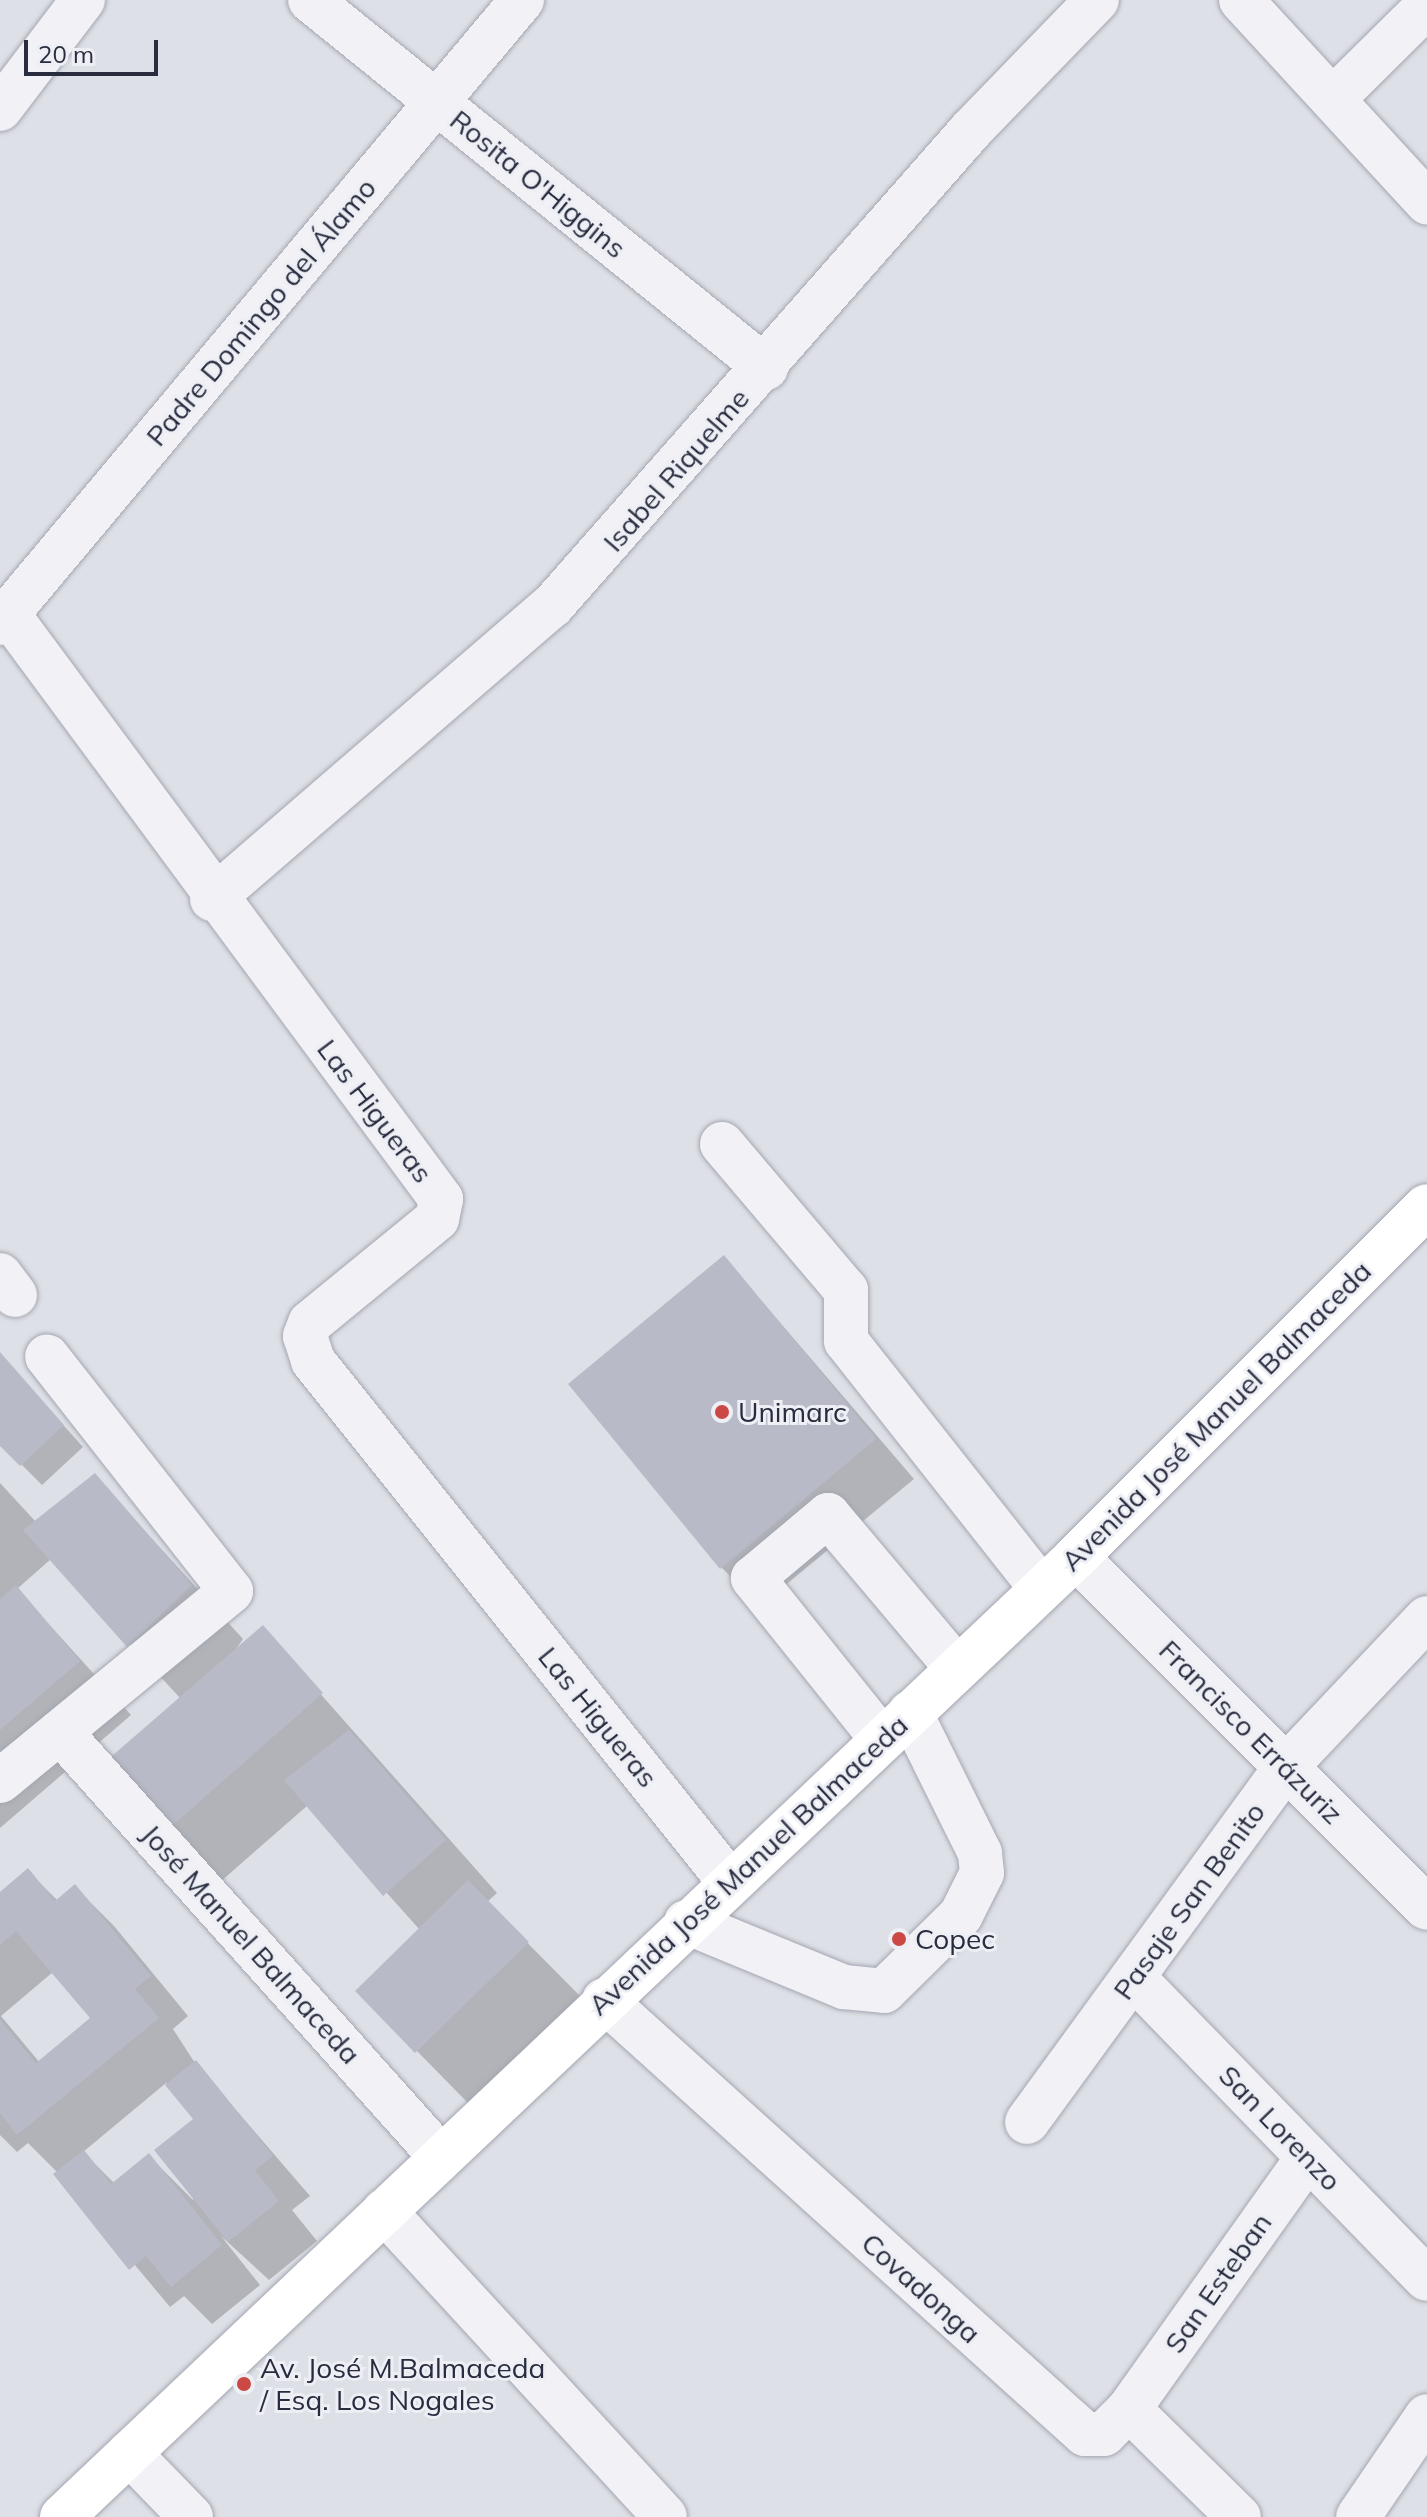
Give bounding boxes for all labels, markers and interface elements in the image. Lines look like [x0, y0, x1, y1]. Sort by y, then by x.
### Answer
scale bar [28, 24, 162, 74]
text: 20 m [38, 39, 94, 69]
street label: Rosita O'Higgins [443, 103, 633, 265]
street label: Padre Domingo del Álamo [139, 171, 383, 453]
street label: Isabel Riquelme [596, 382, 756, 558]
street label: Las Higueras [310, 1033, 440, 1189]
street label: Avenida José Manuel Balmaceda [1054, 1254, 1378, 1578]
place label: Unimarc [738, 1395, 847, 1429]
marker: Unimarc [713, 1403, 731, 1421]
street label: Francisco Errázuriz [1152, 1633, 1350, 1831]
street label: Las Higueras [531, 1640, 665, 1794]
street label: Avenida José Manuel Balmaceda [581, 1708, 915, 2022]
street label: Pasaje San Benito [1106, 1796, 1272, 2006]
street label: José Manuel Balmaceda [135, 1817, 367, 2071]
place label: Copec [915, 1922, 995, 1956]
marker: Copec [890, 1930, 908, 1948]
street label: San Lorenzo [1212, 2058, 1348, 2198]
street label: San Esteban [1158, 2207, 1278, 2359]
street label: Covadonga [855, 2226, 987, 2350]
place label: Av. José M.Balmaceda / Esq. Los Nogales [260, 2351, 545, 2417]
marker: Av. José M.Balmaceda / Esq. Los Nogales [235, 2375, 253, 2393]

